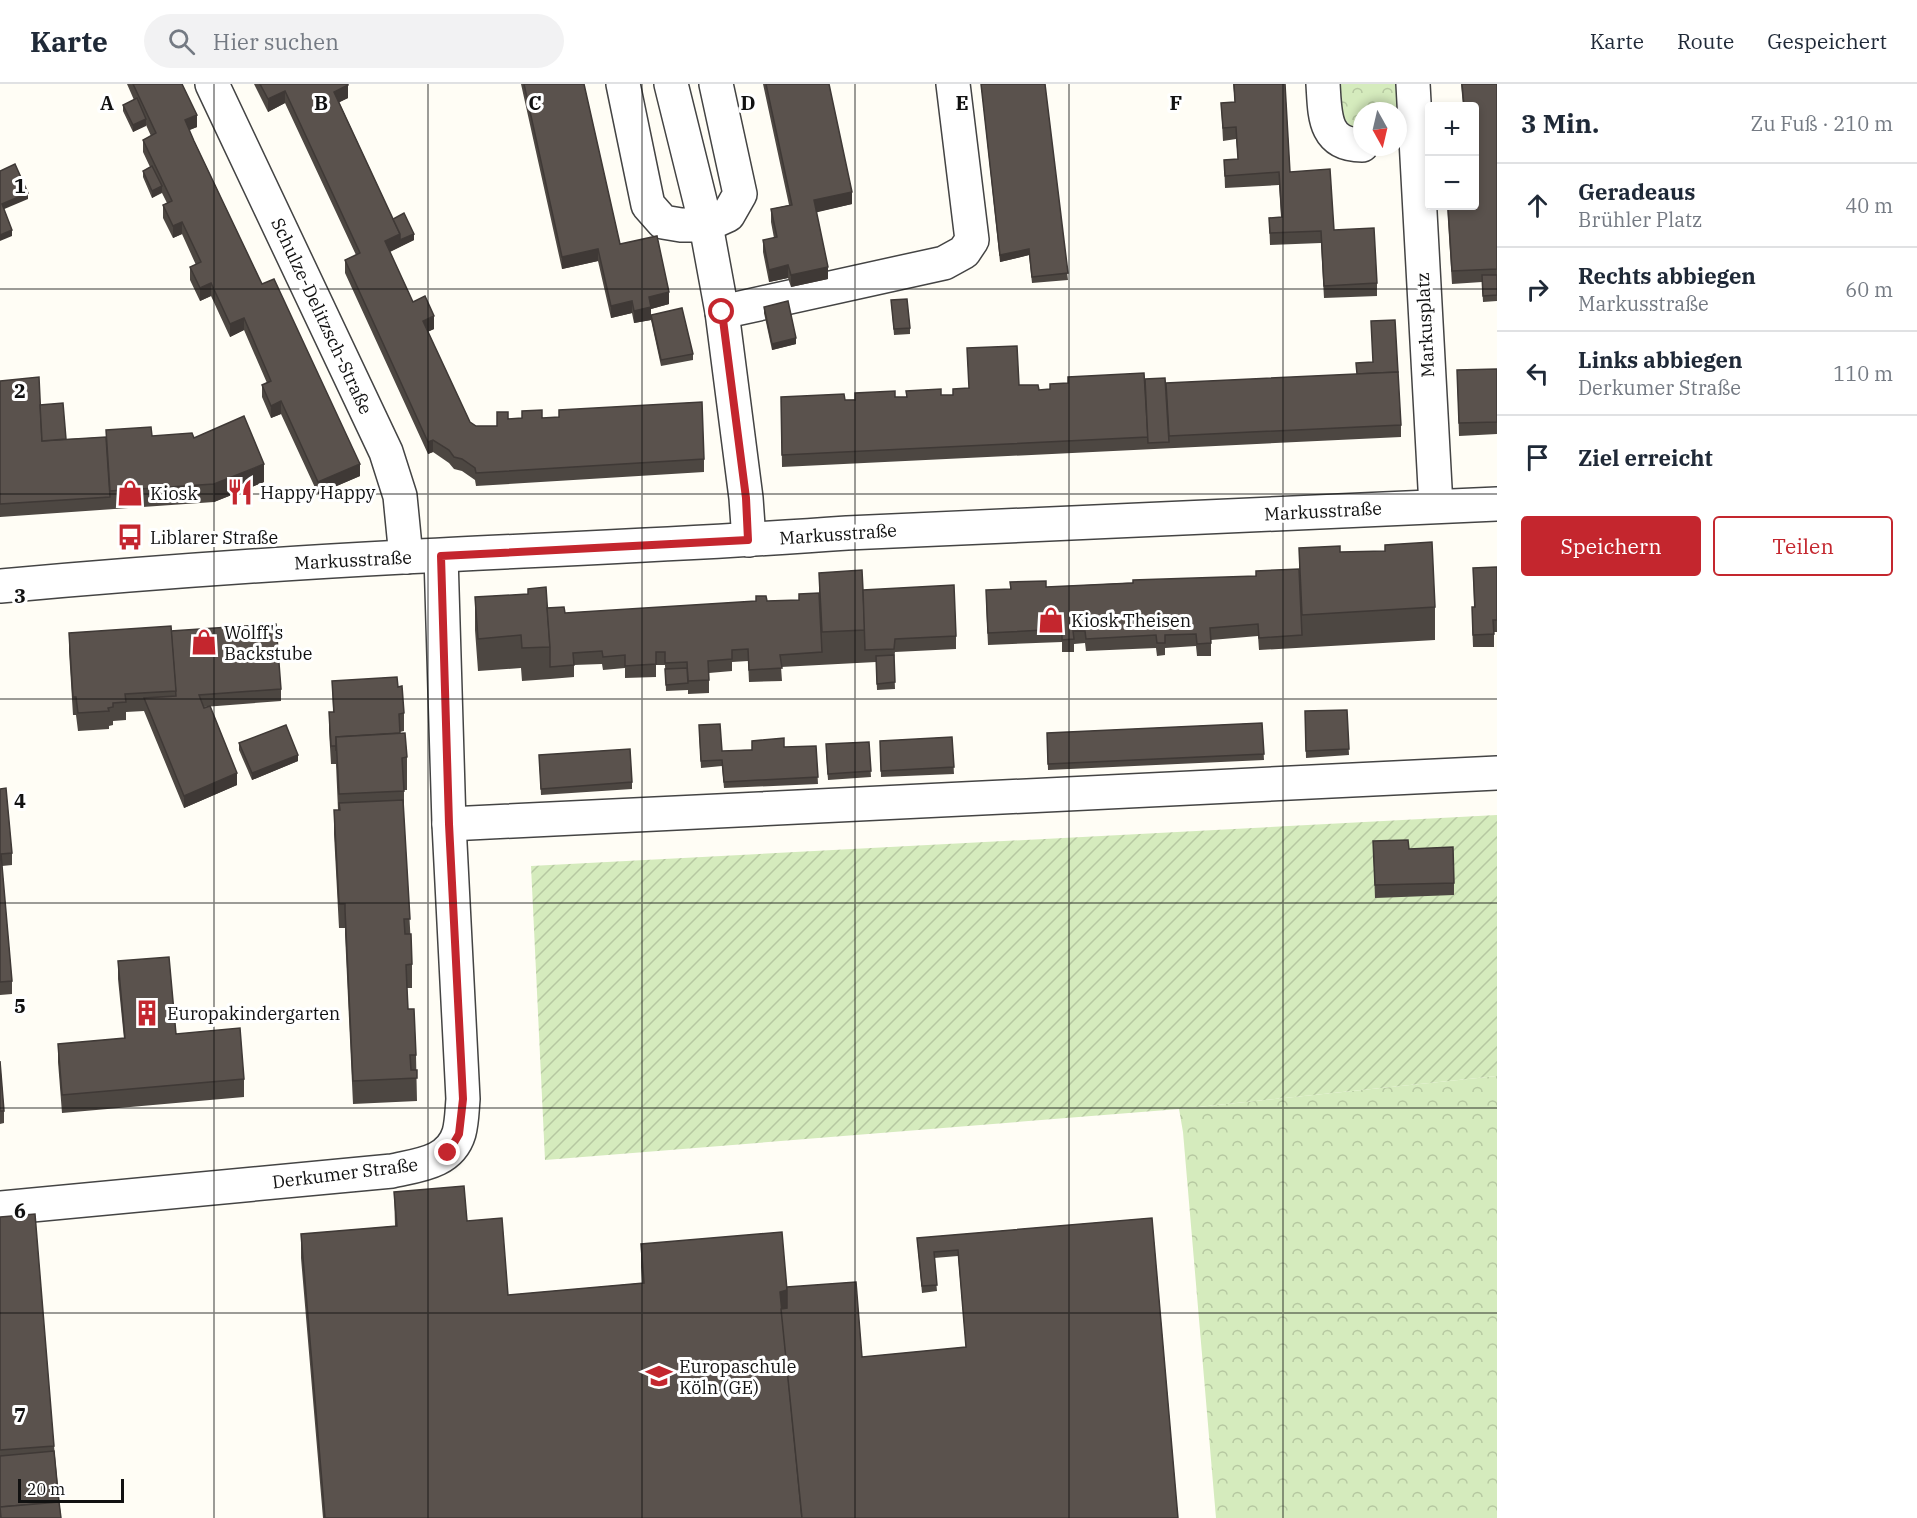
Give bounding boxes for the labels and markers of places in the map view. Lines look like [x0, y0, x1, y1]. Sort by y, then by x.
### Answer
restaurant icon: Happy Happy [225, 477, 255, 507]
shop icon: Kiosk [115, 478, 145, 508]
place label: Happy Happy [260, 481, 376, 504]
place label: Kiosk [150, 482, 198, 505]
bus stop icon: Liblarer Straße [115, 522, 145, 552]
place label: Liblarer Straße [150, 526, 278, 549]
shop icon: Kiosk Theisen [1036, 605, 1066, 635]
place label: Kiosk Theisen [1071, 609, 1191, 632]
place label: Wolff's Backstube [224, 621, 312, 665]
shop icon: Wolff's Backstube [189, 627, 219, 657]
building icon: Europakindergarten [132, 998, 162, 1028]
place label: Europakindergarten [167, 1002, 340, 1025]
place label: Europaschule Köln (GE) [679, 1355, 796, 1399]
school or university icon: Europaschule Köln (GE) [644, 1361, 674, 1391]

